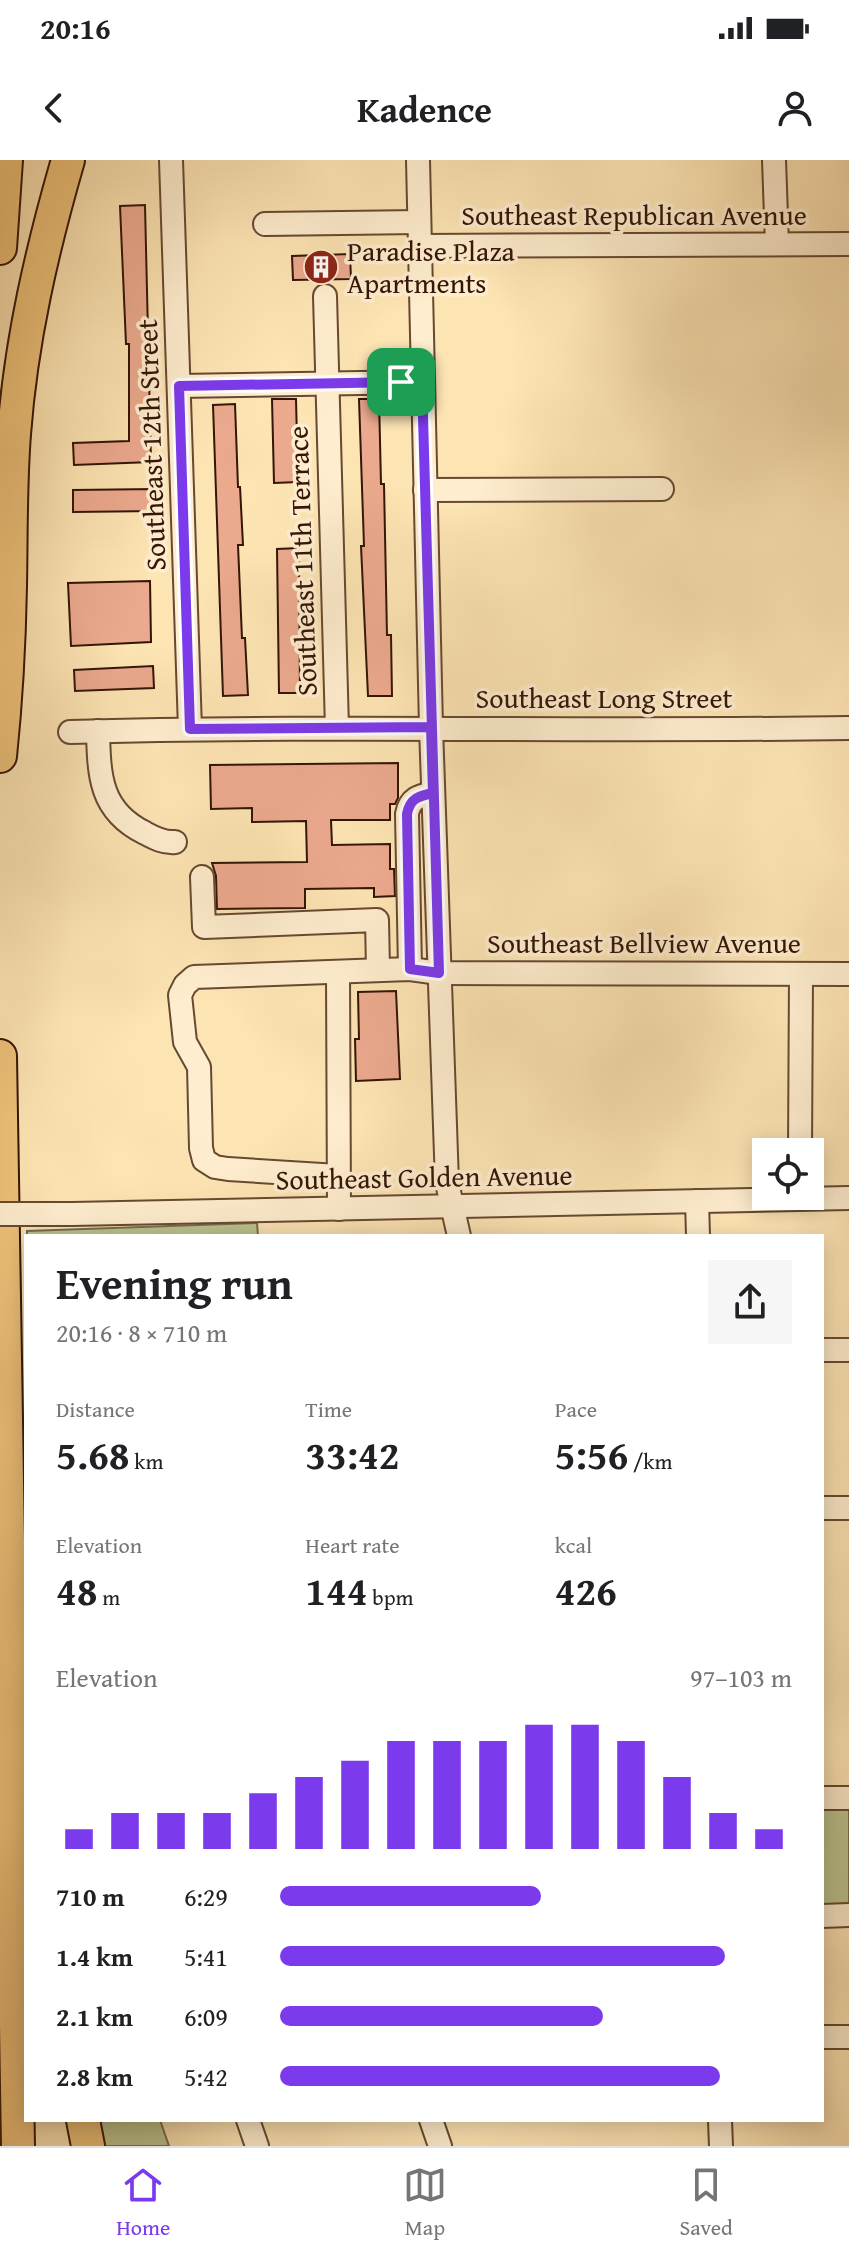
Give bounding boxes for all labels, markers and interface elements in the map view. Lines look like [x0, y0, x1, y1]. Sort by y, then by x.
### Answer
text: 20:16 [40, 6, 111, 50]
text: Kadence [357, 82, 492, 135]
icon: back [32, 86, 76, 130]
icon: person [773, 86, 817, 130]
street label: Southeast Republican Avenue [461, 194, 807, 235]
place label: Paradise Plaza Apartments [347, 230, 515, 303]
building icon: Paradise Plaza Apartments [302, 248, 340, 286]
street label: Southeast 12th Street [126, 318, 175, 572]
pin [367, 348, 435, 416]
icon: arrive [379, 360, 423, 404]
street label: Southeast 11th Terrace [276, 425, 327, 697]
street label: Southeast Long Street [476, 677, 733, 718]
street label: Southeast Bellview Avenue [487, 922, 801, 963]
map controls [752, 1138, 824, 1210]
button: locate [752, 1138, 824, 1210]
street label: Southeast Golden Avenue [275, 1153, 573, 1200]
text: Evening run [56, 1251, 293, 1315]
button: share [708, 1260, 792, 1344]
text: 20:16 · 8 × 710 m [56, 1313, 227, 1352]
text: Distance [56, 1393, 135, 1425]
text: Time [305, 1393, 352, 1425]
text: Pace [555, 1393, 597, 1425]
text: 5.68 [56, 1425, 129, 1484]
text: 33:42 [305, 1425, 400, 1484]
text: 5:56 [555, 1425, 628, 1484]
text: km [129, 1445, 163, 1477]
text: /km [628, 1445, 673, 1477]
text: Elevation [56, 1529, 142, 1561]
text: Heart rate [305, 1529, 400, 1561]
text: kcal [555, 1529, 592, 1561]
text: 48 [56, 1561, 97, 1620]
text: 144 [305, 1561, 368, 1620]
text: 426 [555, 1561, 617, 1620]
text: m [97, 1581, 120, 1613]
text: bpm [368, 1581, 414, 1613]
text: Elevation [56, 1658, 158, 1697]
text: 97–103 m [690, 1658, 792, 1697]
text: 710 m [56, 1877, 124, 1916]
text: 6:29 [184, 1877, 228, 1916]
text: 1.4 km [56, 1937, 133, 1976]
text: 5:41 [184, 1937, 228, 1976]
text: 2.1 km [56, 1997, 133, 2036]
text: 6:09 [184, 1997, 228, 2036]
text: 2.8 km [56, 2057, 133, 2096]
text: 5:42 [184, 2057, 228, 2096]
tab: Home [116, 2163, 170, 2243]
tab: Map [403, 2163, 447, 2243]
tab: Saved [679, 2163, 733, 2243]

